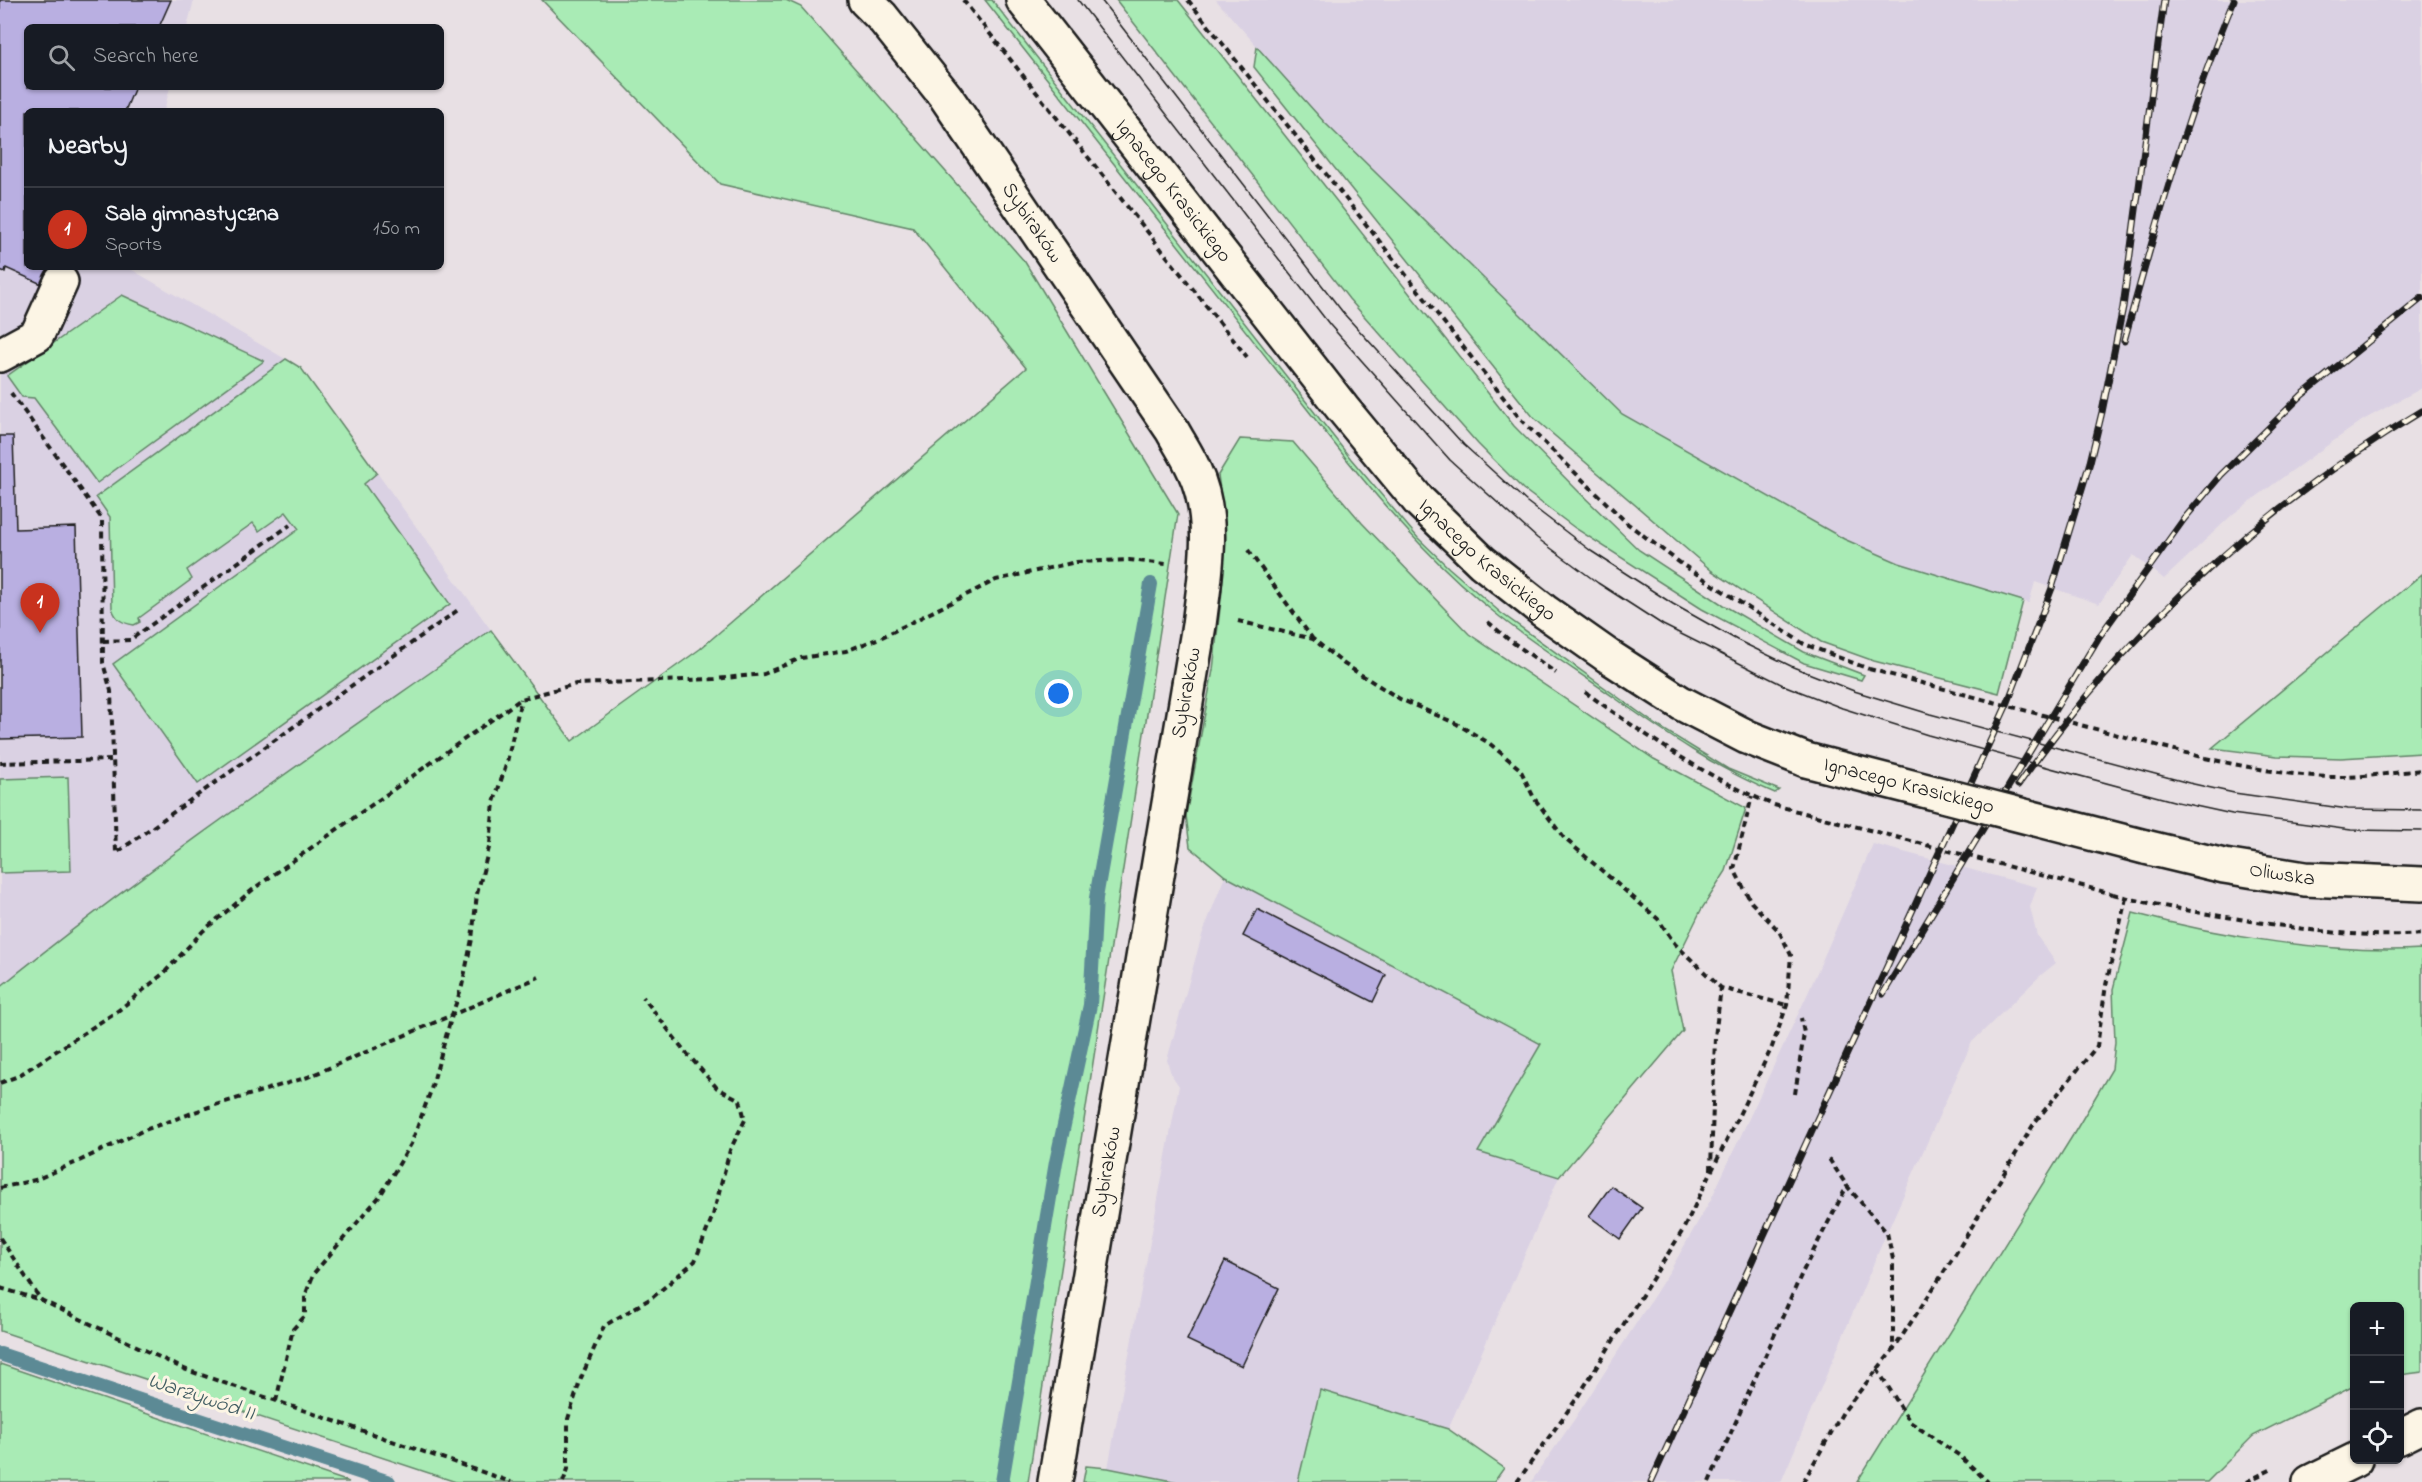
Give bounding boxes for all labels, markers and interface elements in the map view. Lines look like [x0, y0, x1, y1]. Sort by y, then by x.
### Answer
search box [24, 24, 444, 90]
icon: search [45, 41, 78, 74]
text: Search here [93, 41, 198, 73]
street label: Ignacego Krasickiego [1107, 113, 1239, 270]
text: Nearby [48, 128, 127, 166]
street label: Sybiraków [993, 177, 1070, 270]
text: Sala gimnastyczna [105, 199, 279, 231]
text: 1 [64, 215, 71, 244]
text: 150 m [373, 215, 420, 244]
text: Sports [105, 231, 162, 260]
street label: Ignacego Krasickiego [1411, 492, 1562, 630]
pin: 1 [20, 584, 60, 633]
street label: Sybiraków [1164, 645, 1212, 741]
your location [1044, 679, 1073, 708]
street label: Ignacego Krasickiego [1820, 750, 1997, 823]
street label: Oliwska [2247, 855, 2315, 894]
street label: Sybiraków [1084, 1124, 1132, 1220]
map controls [2350, 1302, 2404, 1464]
button: + [2350, 1302, 2404, 1356]
button: − [2350, 1356, 2404, 1410]
water label: Warzywód II [143, 1366, 260, 1431]
button: locate [2350, 1410, 2404, 1464]

